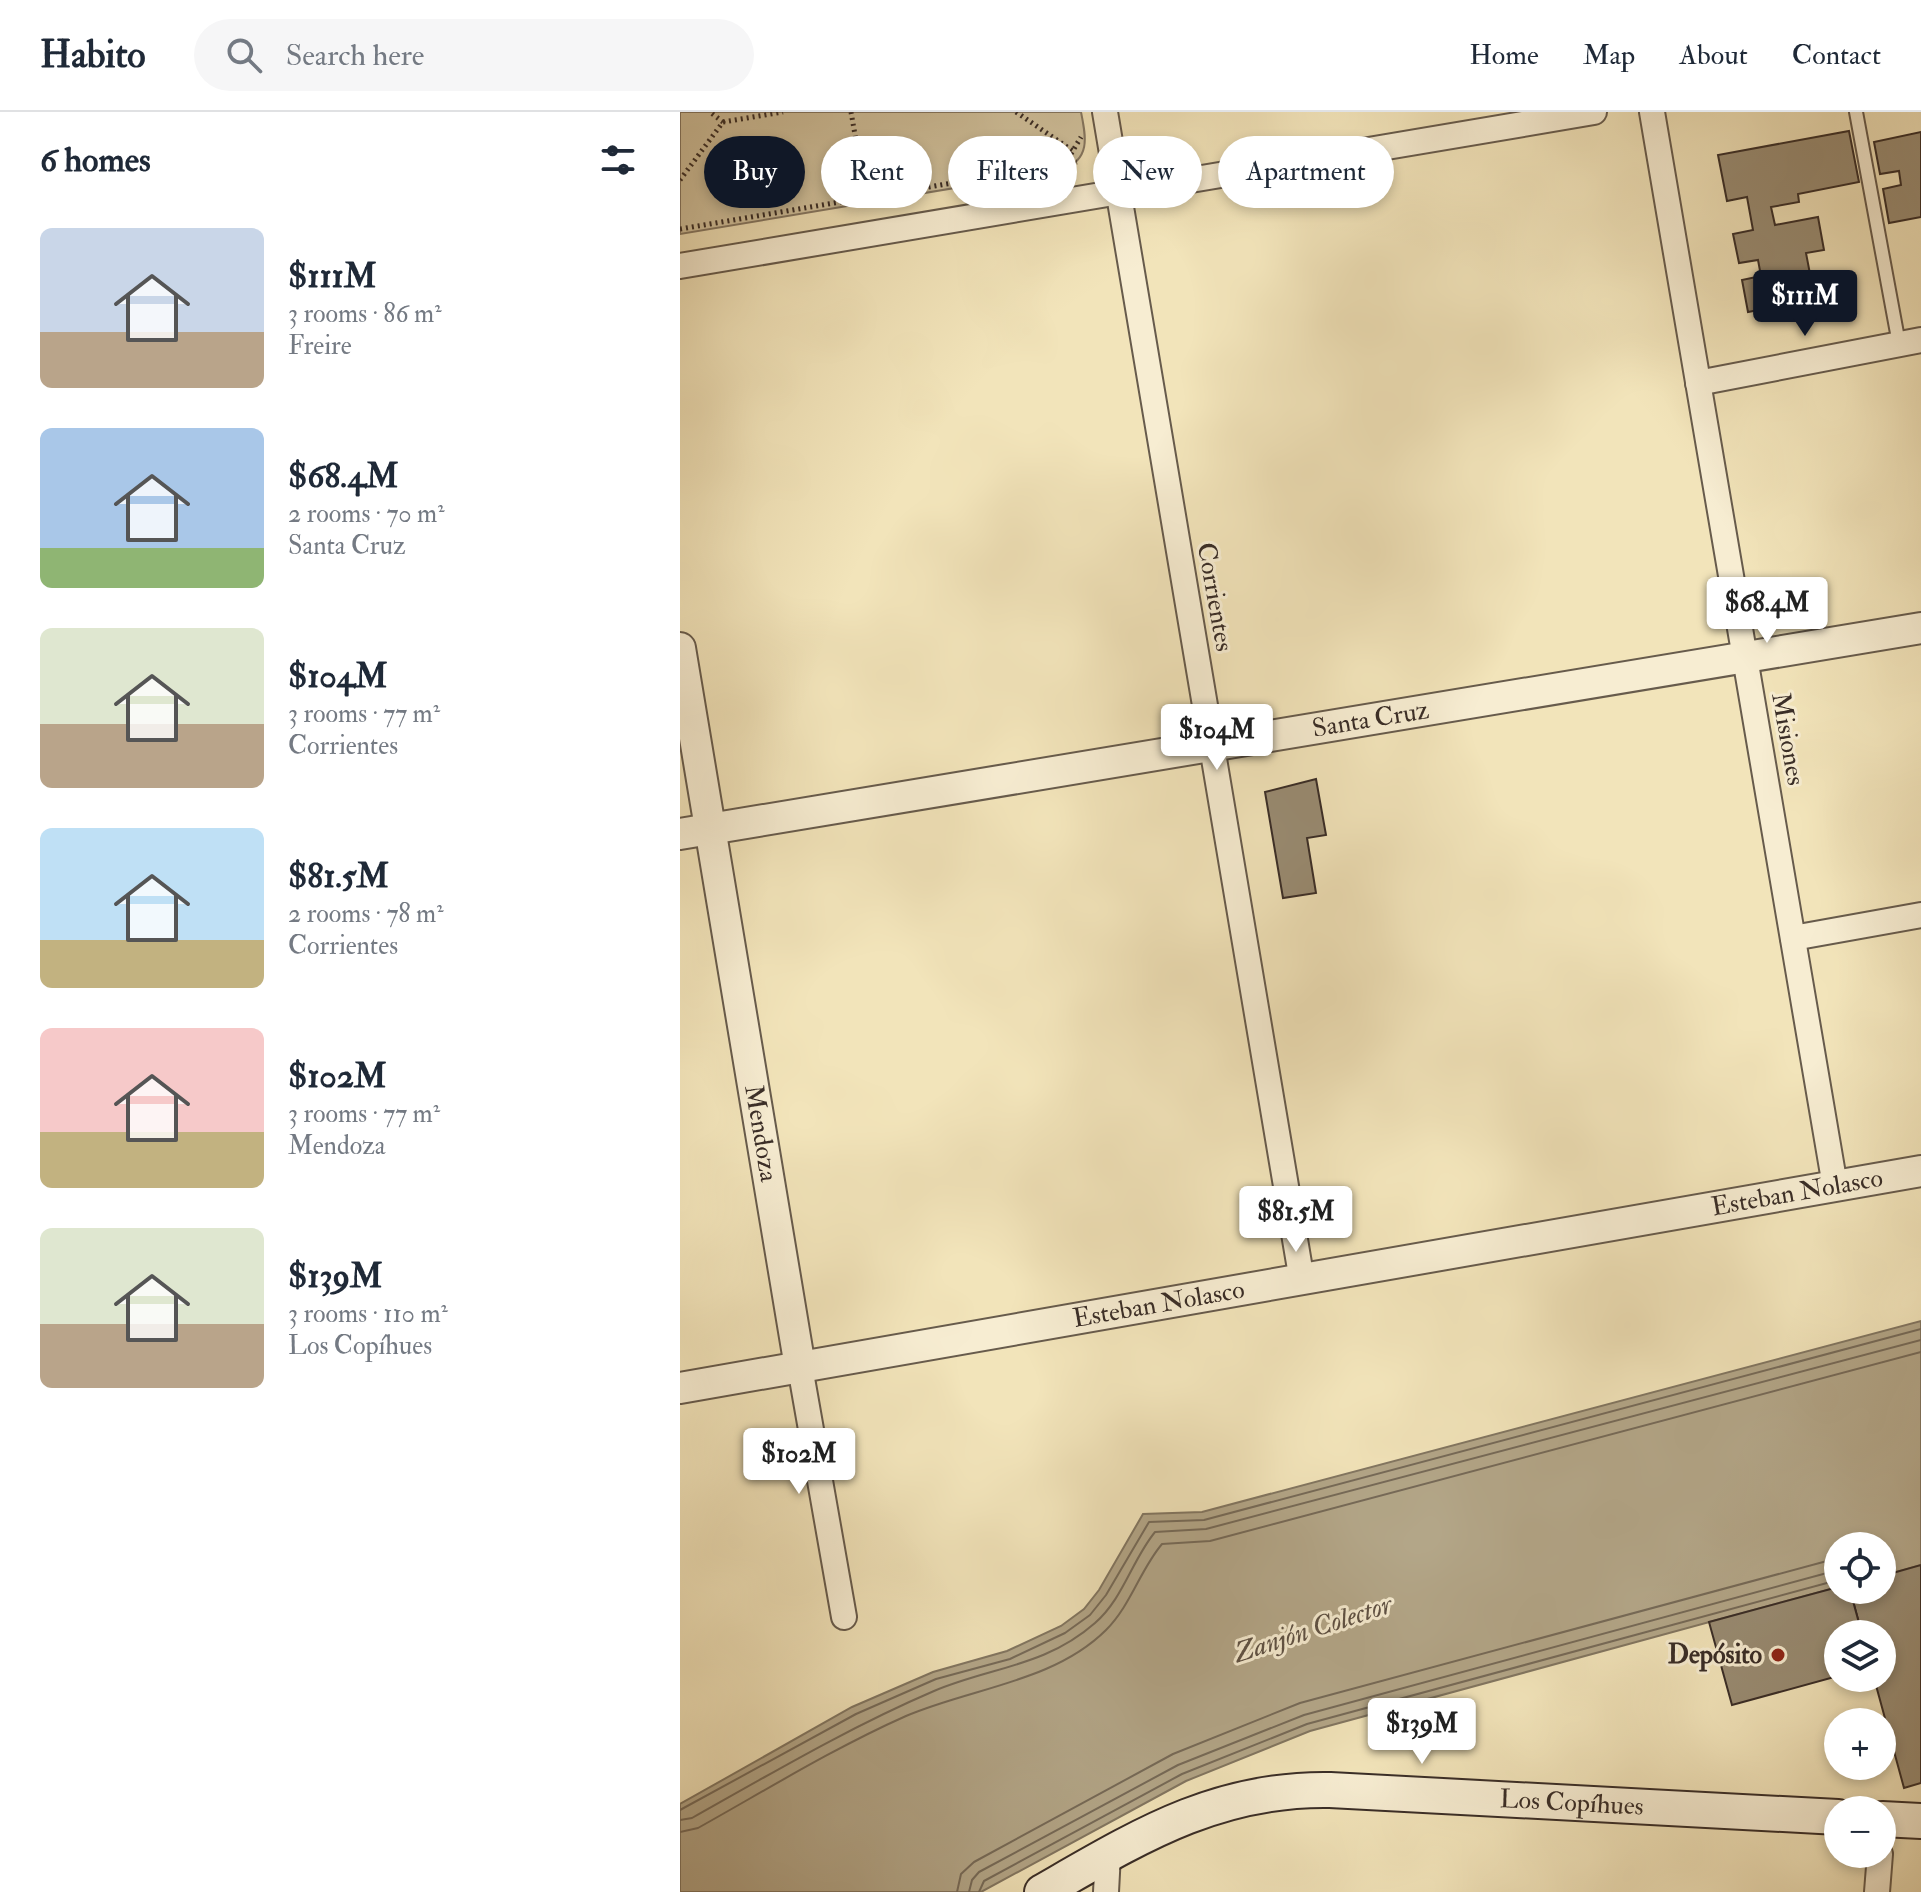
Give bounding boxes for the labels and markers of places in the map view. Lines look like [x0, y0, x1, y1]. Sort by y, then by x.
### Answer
pin: $111M [1749, 270, 1861, 338]
pin: $68.4M [1702, 577, 1832, 645]
pin: $104M [1161, 704, 1273, 772]
pin: $81.5M [1231, 1186, 1361, 1254]
pin: $102M [743, 1428, 855, 1496]
place label: Depósito [1668, 1639, 1762, 1672]
marker: Depósito [1769, 1646, 1787, 1664]
pin: $139M [1366, 1698, 1478, 1766]

